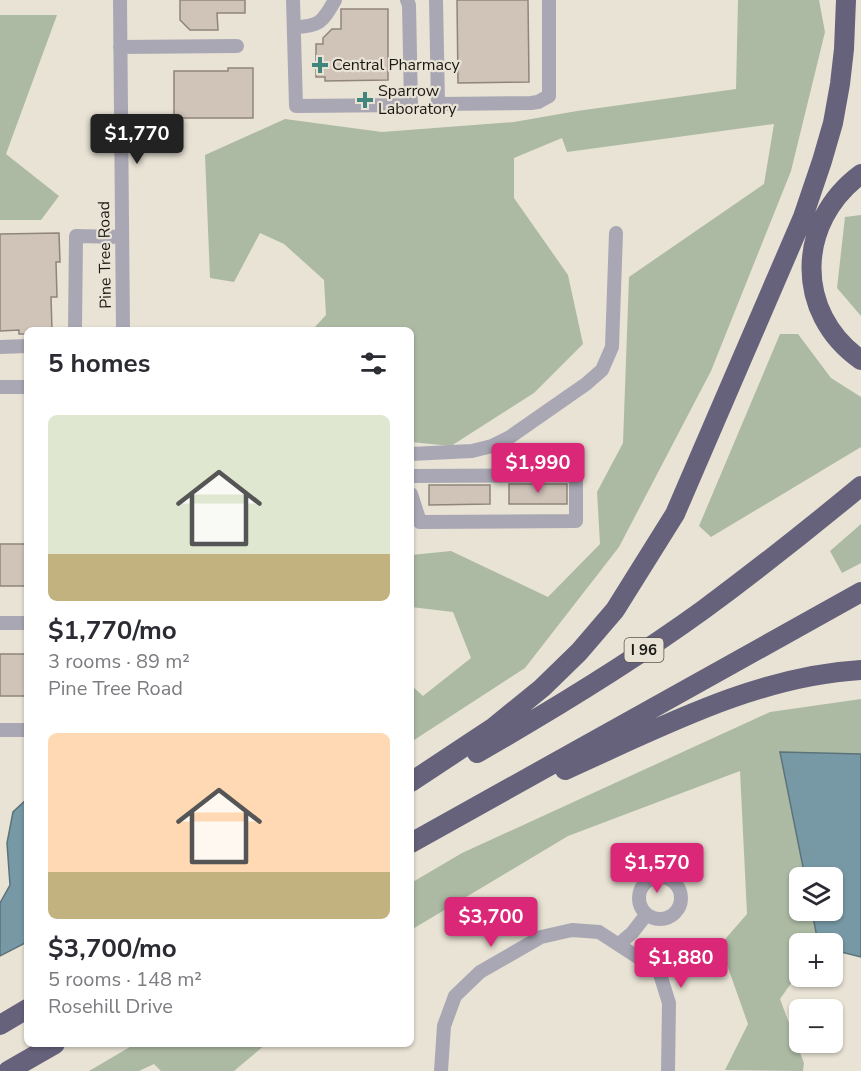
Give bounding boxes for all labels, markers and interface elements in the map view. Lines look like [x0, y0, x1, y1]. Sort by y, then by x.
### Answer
place label: Central Pharmacy [332, 54, 460, 76]
marker: Central Pharmacy [313, 58, 327, 72]
place label: Sparrow Laboratory [378, 80, 457, 120]
marker: Sparrow Laboratory [356, 91, 374, 109]
pin: $1,770 [88, 114, 186, 165]
text: $1,770 [105, 120, 169, 147]
street label: Pine Tree Road [93, 201, 117, 309]
text: 5 homes [48, 346, 150, 381]
icon: filters [357, 347, 390, 380]
pin: $1,990 [489, 443, 587, 494]
text: $1,990 [506, 449, 570, 476]
icon: home [165, 454, 273, 562]
text: $1,770/mo [48, 613, 177, 648]
road number: I 96 [624, 638, 664, 662]
text: 3 rooms · 89 m² [48, 648, 190, 675]
text: Pine Tree Road [48, 675, 183, 702]
icon: home [165, 772, 273, 880]
pin: $1,570 [608, 843, 706, 894]
text: $1,570 [625, 849, 689, 876]
map controls [789, 867, 843, 1053]
button: layers [789, 867, 843, 921]
pin: $3,700 [442, 897, 540, 948]
text: $3,700 [459, 903, 523, 930]
text: $3,700/mo [48, 931, 177, 966]
button: + [789, 933, 843, 987]
pin: $1,880 [632, 938, 730, 989]
text: $1,880 [649, 944, 713, 971]
text: 5 rooms · 148 m² [48, 966, 202, 993]
text: Rosehill Drive [48, 993, 173, 1020]
button: − [789, 999, 843, 1053]

